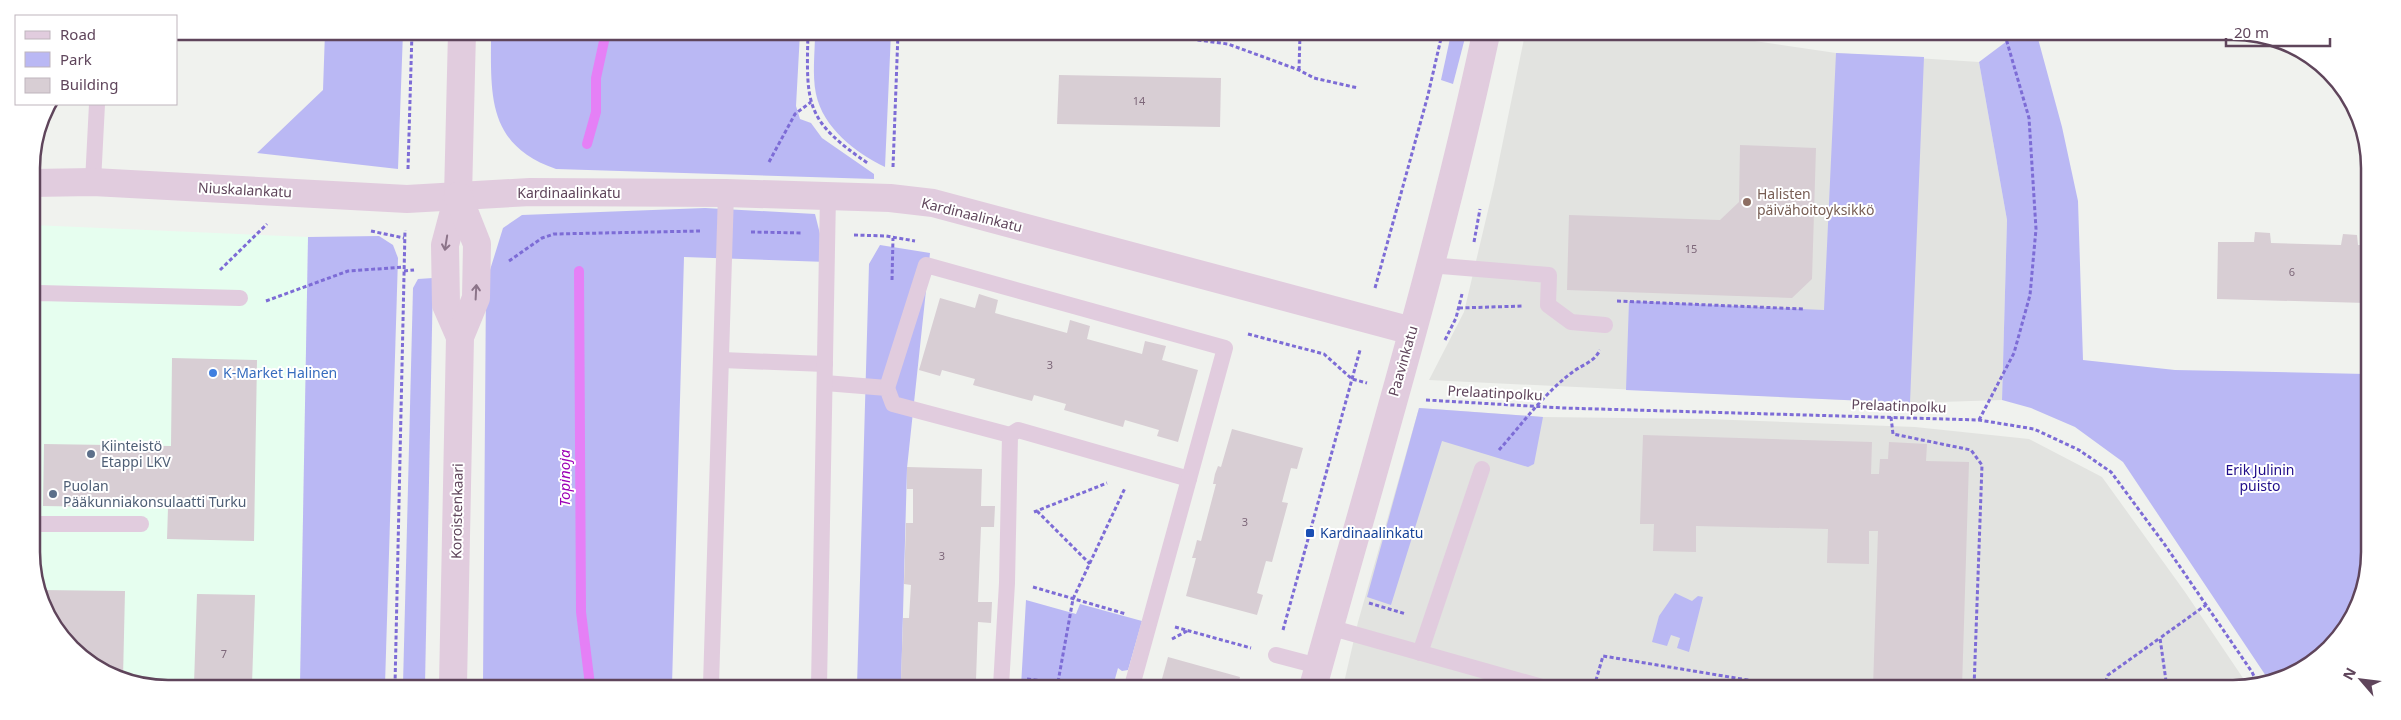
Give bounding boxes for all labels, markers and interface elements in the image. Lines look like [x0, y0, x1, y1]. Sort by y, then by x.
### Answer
legend [15, 15, 178, 105]
scale bar [2226, 15, 2330, 47]
text: 20 m [2234, 22, 2269, 42]
text: Road [60, 24, 96, 44]
text: Park [60, 49, 92, 69]
text: Building [60, 74, 118, 94]
house number: 14 [1133, 93, 1146, 108]
street label: Niuskalankatu [198, 178, 293, 201]
street label: Kardinaalinkatu [517, 183, 621, 202]
place label: Halisten päivähoitoyksikkö [1757, 184, 1874, 219]
street label: Kardinaalinkatu [920, 193, 1025, 236]
marker: Halisten päivähoitoyksikkö [1741, 196, 1753, 208]
one-way arrow [441, 234, 451, 250]
house number: 15 [1685, 241, 1697, 256]
house number: 6 [2289, 264, 2295, 279]
one-way arrow [471, 284, 481, 300]
street label: Paavinkatu [1383, 323, 1422, 398]
house number: 3 [1047, 357, 1053, 372]
place label: K-Market Halinen [223, 363, 337, 382]
marker: K-Market Halinen [207, 367, 219, 379]
street label: Prelaatinpolku [1447, 381, 1543, 404]
street label: Prelaatinpolku [1851, 394, 1947, 417]
place label: Kiinteistö Etappi LKV [101, 436, 171, 471]
marker: Kiinteistö Etappi LKV [85, 448, 97, 460]
water label: Topinoja [554, 449, 574, 507]
park label: Erik Julinin puisto [2226, 460, 2294, 495]
street label: Koroistenkaari [446, 463, 467, 559]
place label: Puolan Pääkunniakonsulaatti Turku [63, 476, 246, 511]
marker: Puolan Pääkunniakonsulaatti Turku [47, 488, 59, 500]
house number: 3 [1242, 514, 1248, 529]
place label: Kardinaalinkatu [1320, 523, 1424, 542]
marker: Kardinaalinkatu [1304, 527, 1316, 539]
house number: 3 [939, 548, 945, 563]
house number: 7 [221, 646, 227, 661]
north arrow [2336, 655, 2386, 705]
text: N [2338, 664, 2360, 683]

